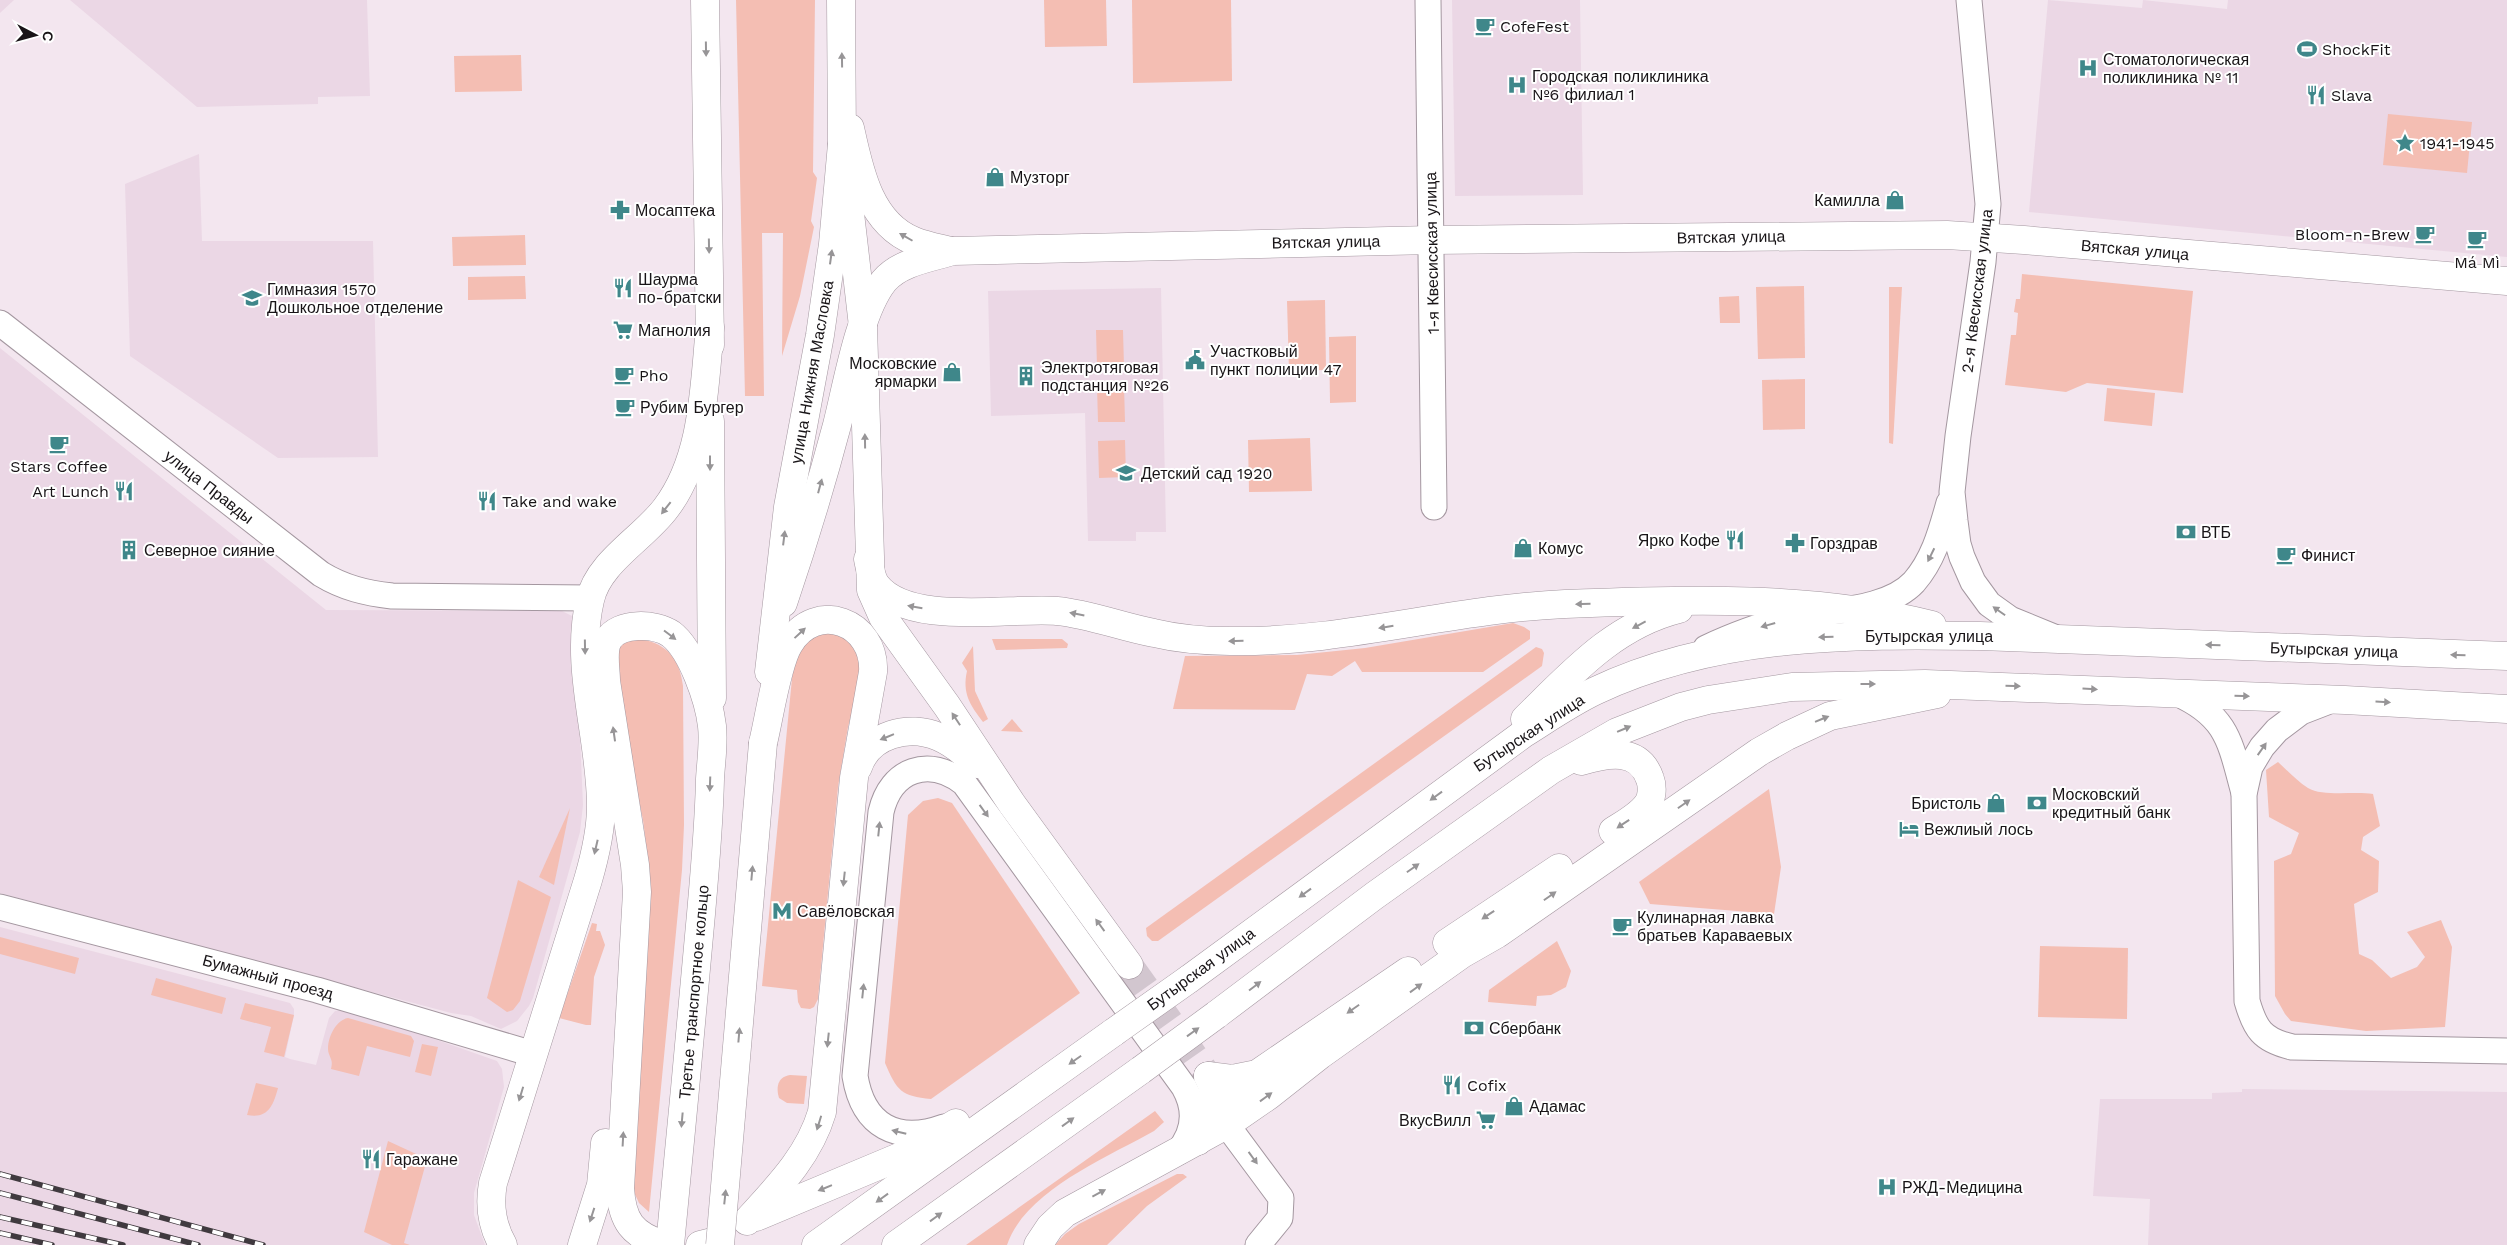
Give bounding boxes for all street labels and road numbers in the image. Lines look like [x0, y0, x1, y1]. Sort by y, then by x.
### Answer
street label: 1-я Квесисская улица [1421, 172, 1443, 334]
street label: 2-я Квесисская улица [1958, 208, 1997, 374]
street label: Вятская улица [1677, 227, 1786, 247]
street label: Вятская улица [1272, 232, 1381, 252]
street label: Вятская улица [2080, 236, 2190, 264]
street label: улица Нижняя Масловка [787, 279, 838, 465]
street label: улица Правды [161, 446, 257, 528]
street label: Бутырская улица [1865, 627, 1993, 646]
street label: Бутырская улица [2270, 638, 2399, 662]
street label: Бутырская улица [1470, 690, 1588, 776]
street label: Третье транспортное кольцо [675, 884, 713, 1100]
street label: Бутырская улица [1144, 924, 1259, 1014]
street label: Бумажный проезд [201, 950, 336, 1004]

